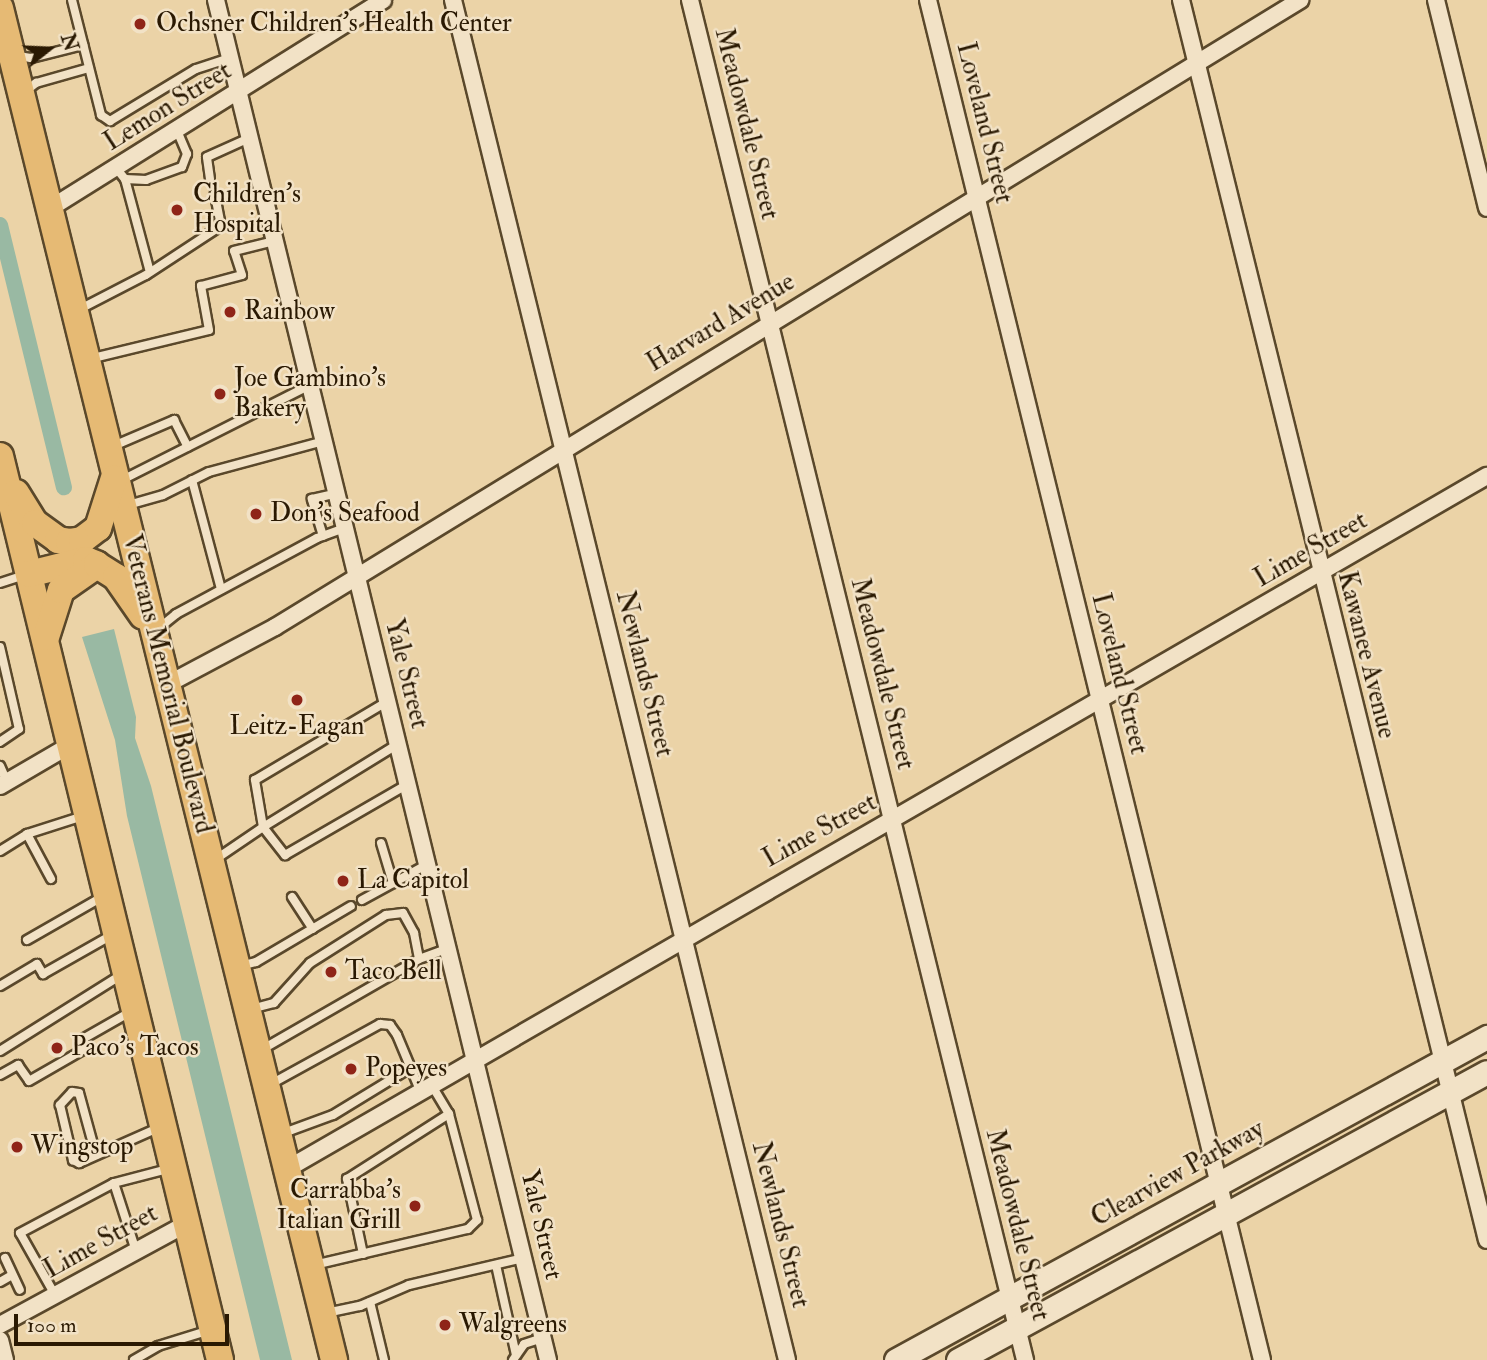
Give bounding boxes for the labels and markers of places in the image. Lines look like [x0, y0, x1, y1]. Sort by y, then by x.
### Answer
place label: Ochsner Children's Health Center [156, 8, 512, 40]
marker: Ochsner Children's Health Center [130, 14, 150, 34]
place label: Children's Hospital [193, 179, 301, 241]
marker: Children's Hospital [167, 200, 187, 220]
place label: Rainbow [244, 296, 335, 328]
marker: Rainbow [222, 304, 238, 320]
place label: Joe Gambino's Bakery [234, 363, 386, 424]
marker: Joe Gambino's Bakery [212, 386, 228, 402]
place label: Don's Seafood [270, 498, 420, 530]
marker: Don's Seafood [248, 506, 264, 522]
marker: Leitz-Eagan [289, 692, 305, 708]
place label: Leitz-Eagan [230, 711, 364, 743]
place label: La Capitol [357, 865, 469, 897]
marker: La Capitol [335, 873, 351, 889]
place label: Taco Bell [345, 956, 442, 988]
marker: Taco Bell [323, 964, 339, 980]
place label: Paco's Tacos [71, 1032, 199, 1064]
marker: Paco's Tacos [49, 1040, 65, 1056]
place label: Popeyes [365, 1053, 447, 1085]
marker: Popeyes [343, 1061, 359, 1077]
place label: Wingstop [31, 1131, 133, 1163]
marker: Wingstop [9, 1139, 25, 1155]
place label: Carrabba's Italian Grill [277, 1175, 401, 1236]
marker: Carrabba's Italian Grill [407, 1198, 423, 1214]
place label: Walgreens [459, 1309, 567, 1341]
marker: Walgreens [437, 1317, 453, 1333]

